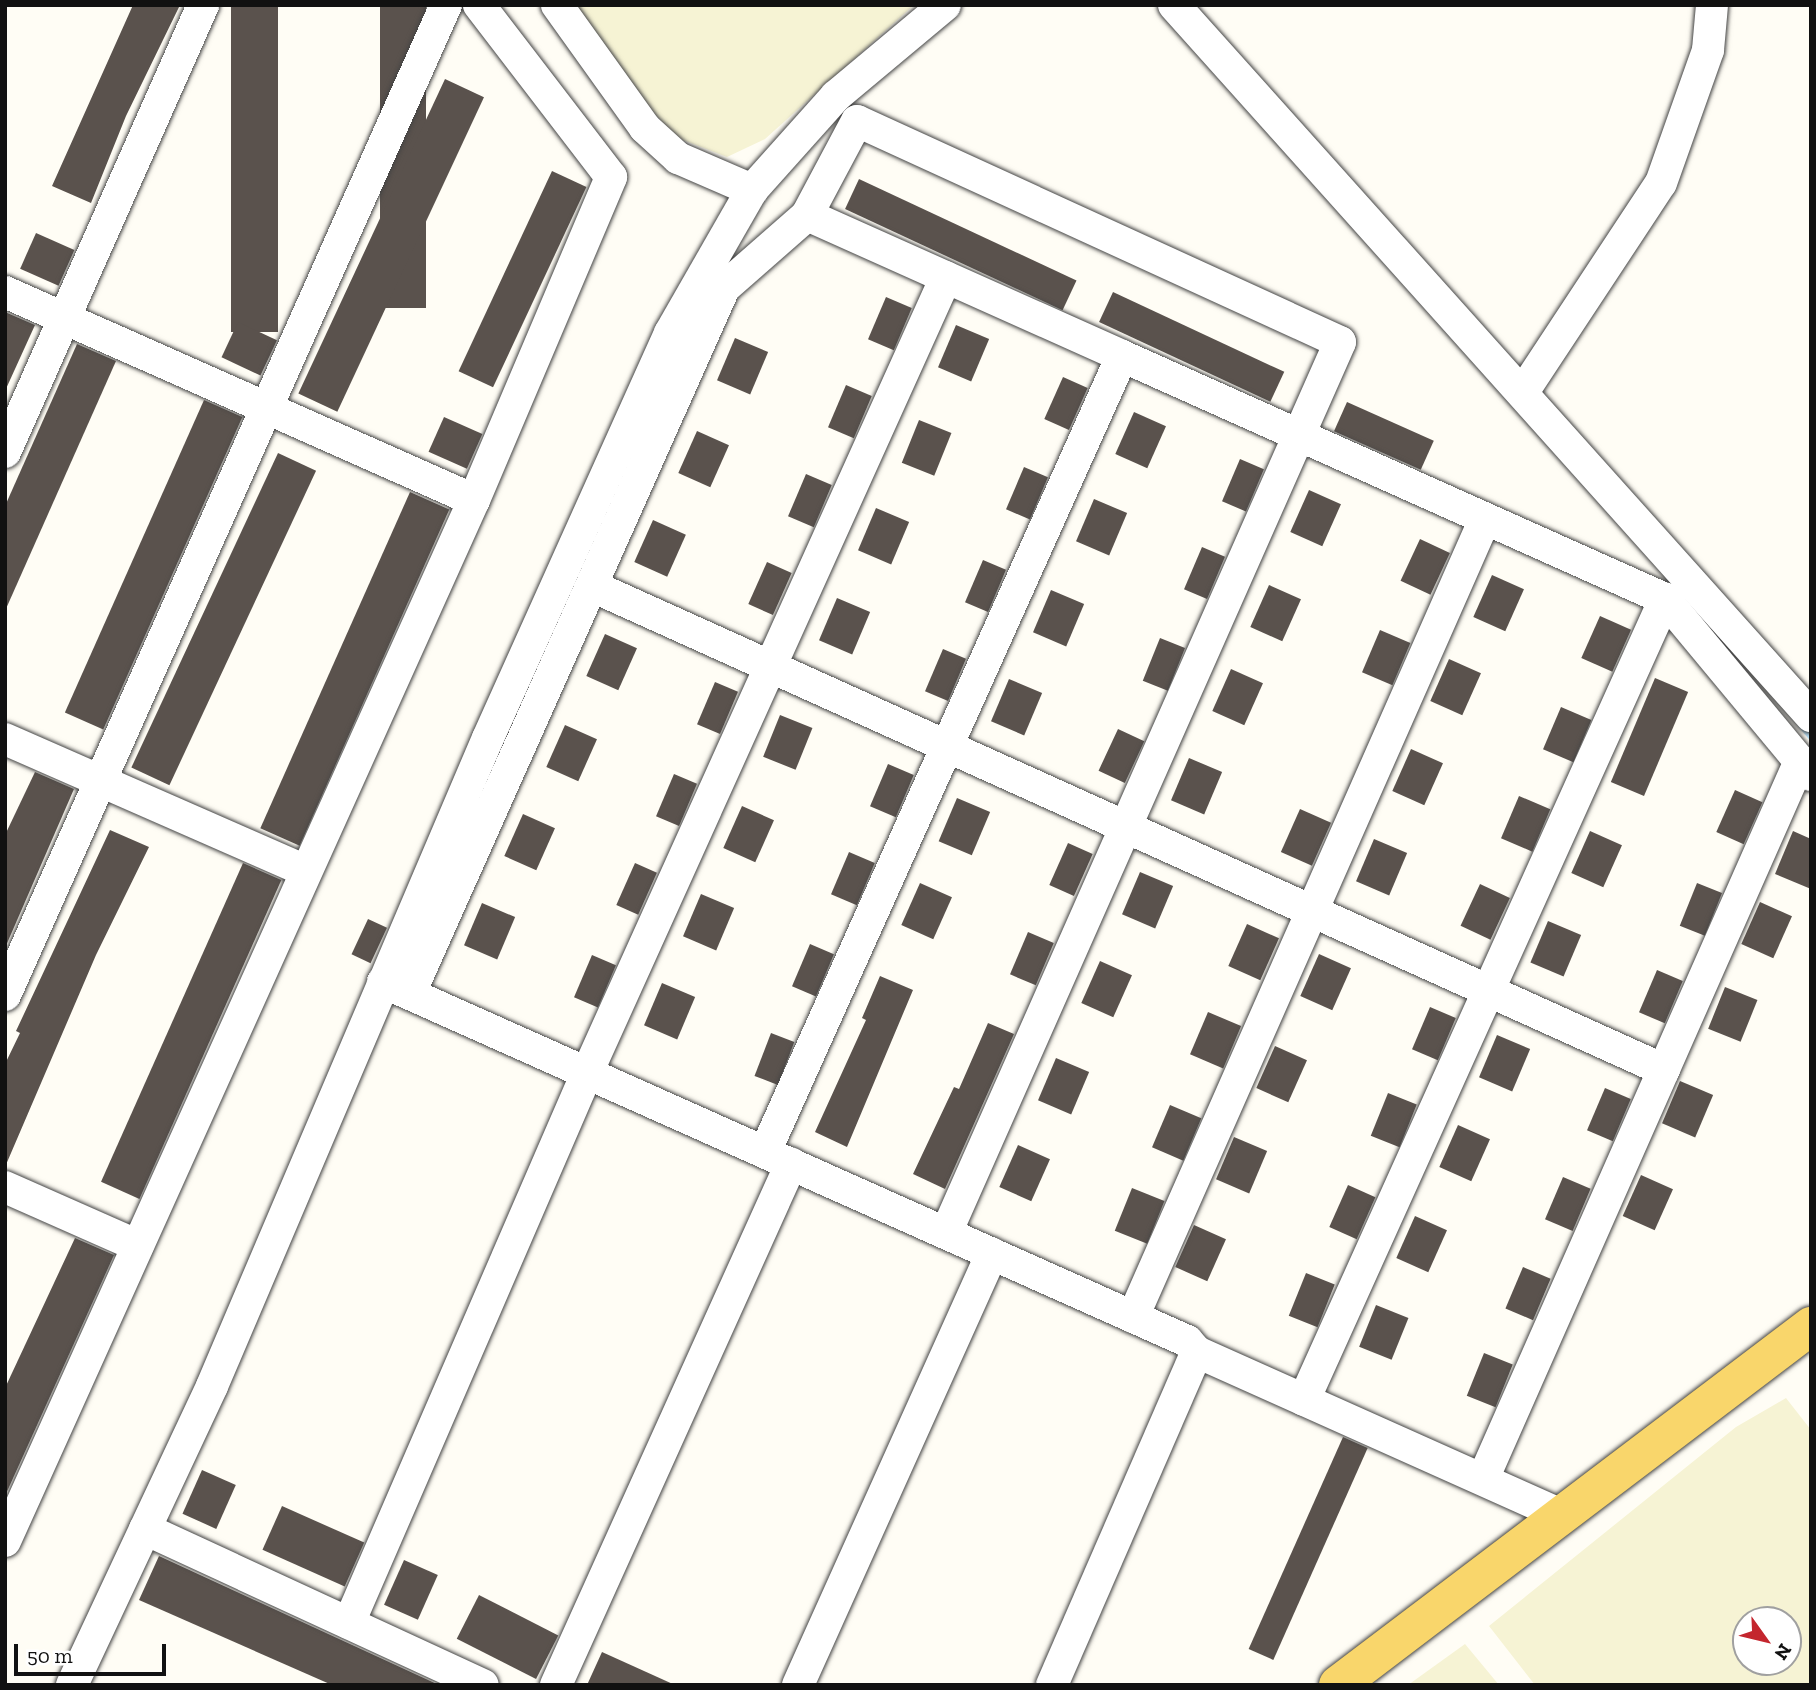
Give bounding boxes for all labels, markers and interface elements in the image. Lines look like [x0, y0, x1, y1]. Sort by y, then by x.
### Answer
north arrow [1732, 1606, 1802, 1676]
scale bar [18, 1630, 170, 1674]
text: N [1770, 1639, 1797, 1664]
text: 50 m [27, 1643, 73, 1668]

